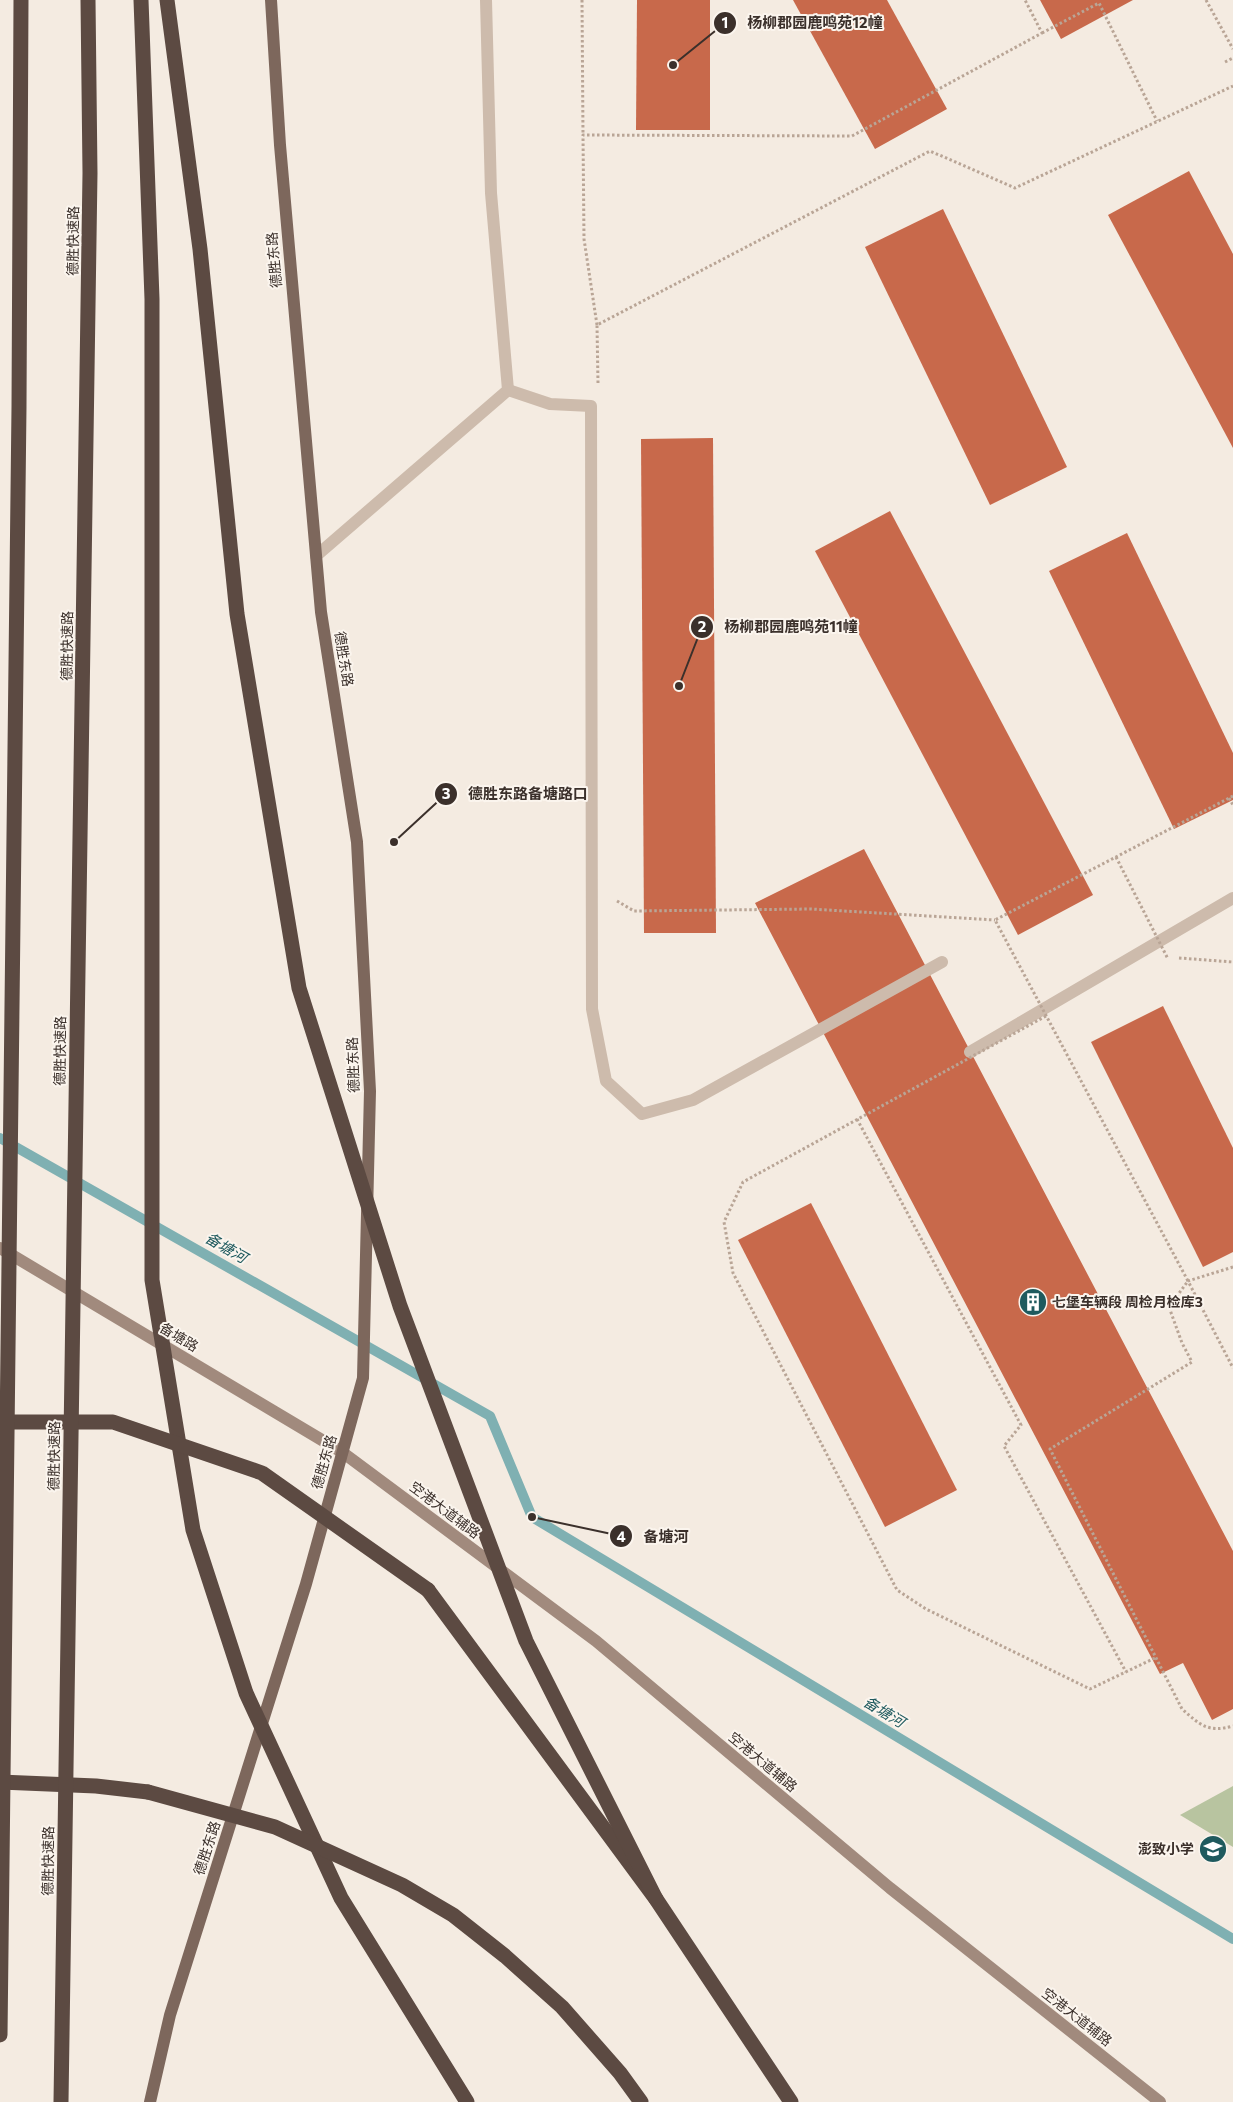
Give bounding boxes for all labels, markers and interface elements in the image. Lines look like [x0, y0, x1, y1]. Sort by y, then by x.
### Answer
callout: 杨柳郡园鹿鸣苑12幢 [713, 8, 893, 38]
text: 1 [722, 13, 728, 31]
text: 杨柳郡园鹿鸣苑12幢 [747, 13, 883, 31]
street label: 德胜快速路 [63, 206, 82, 276]
street label: 德胜东路 [263, 231, 284, 289]
street label: 德胜快速路 [57, 611, 76, 681]
callout: 杨柳郡园鹿鸣苑11幢 [689, 612, 868, 642]
text: 2 [698, 617, 706, 635]
text: 杨柳郡园鹿鸣苑11幢 [724, 617, 858, 635]
street label: 德胜东路 [332, 630, 357, 688]
callout: 德胜东路备塘路口 [433, 779, 598, 809]
text: 3 [442, 784, 451, 802]
text: 德胜东路备塘路口 [468, 784, 588, 802]
street label: 德胜快速路 [50, 1016, 69, 1086]
street label: 德胜东路 [343, 1037, 362, 1093]
water label: 备塘河 [203, 1228, 253, 1268]
building icon: 七堡车辆段 周检月检库3 [1018, 1287, 1048, 1317]
place label: 七堡车辆段 周检月检库3 [1052, 1293, 1203, 1310]
street label: 备塘路 [157, 1318, 202, 1355]
street label: 德胜快速路 [44, 1421, 63, 1491]
street label: 德胜东路 [308, 1433, 339, 1491]
street label: 空港大道辅路 [407, 1478, 484, 1542]
callout: 备塘河 [608, 1521, 698, 1551]
text: 4 [616, 1527, 626, 1545]
text: 备塘河 [643, 1527, 689, 1545]
water label: 备塘河 [861, 1692, 911, 1732]
street label: 空港大道辅路 [726, 1728, 801, 1795]
street label: 德胜东路 [190, 1819, 223, 1877]
street label: 德胜快速路 [38, 1826, 57, 1896]
school or university icon: 澎致小学 [1198, 1834, 1228, 1864]
place label: 澎致小学 [1138, 1840, 1194, 1857]
street label: 空港大道辅路 [1039, 1984, 1116, 2049]

